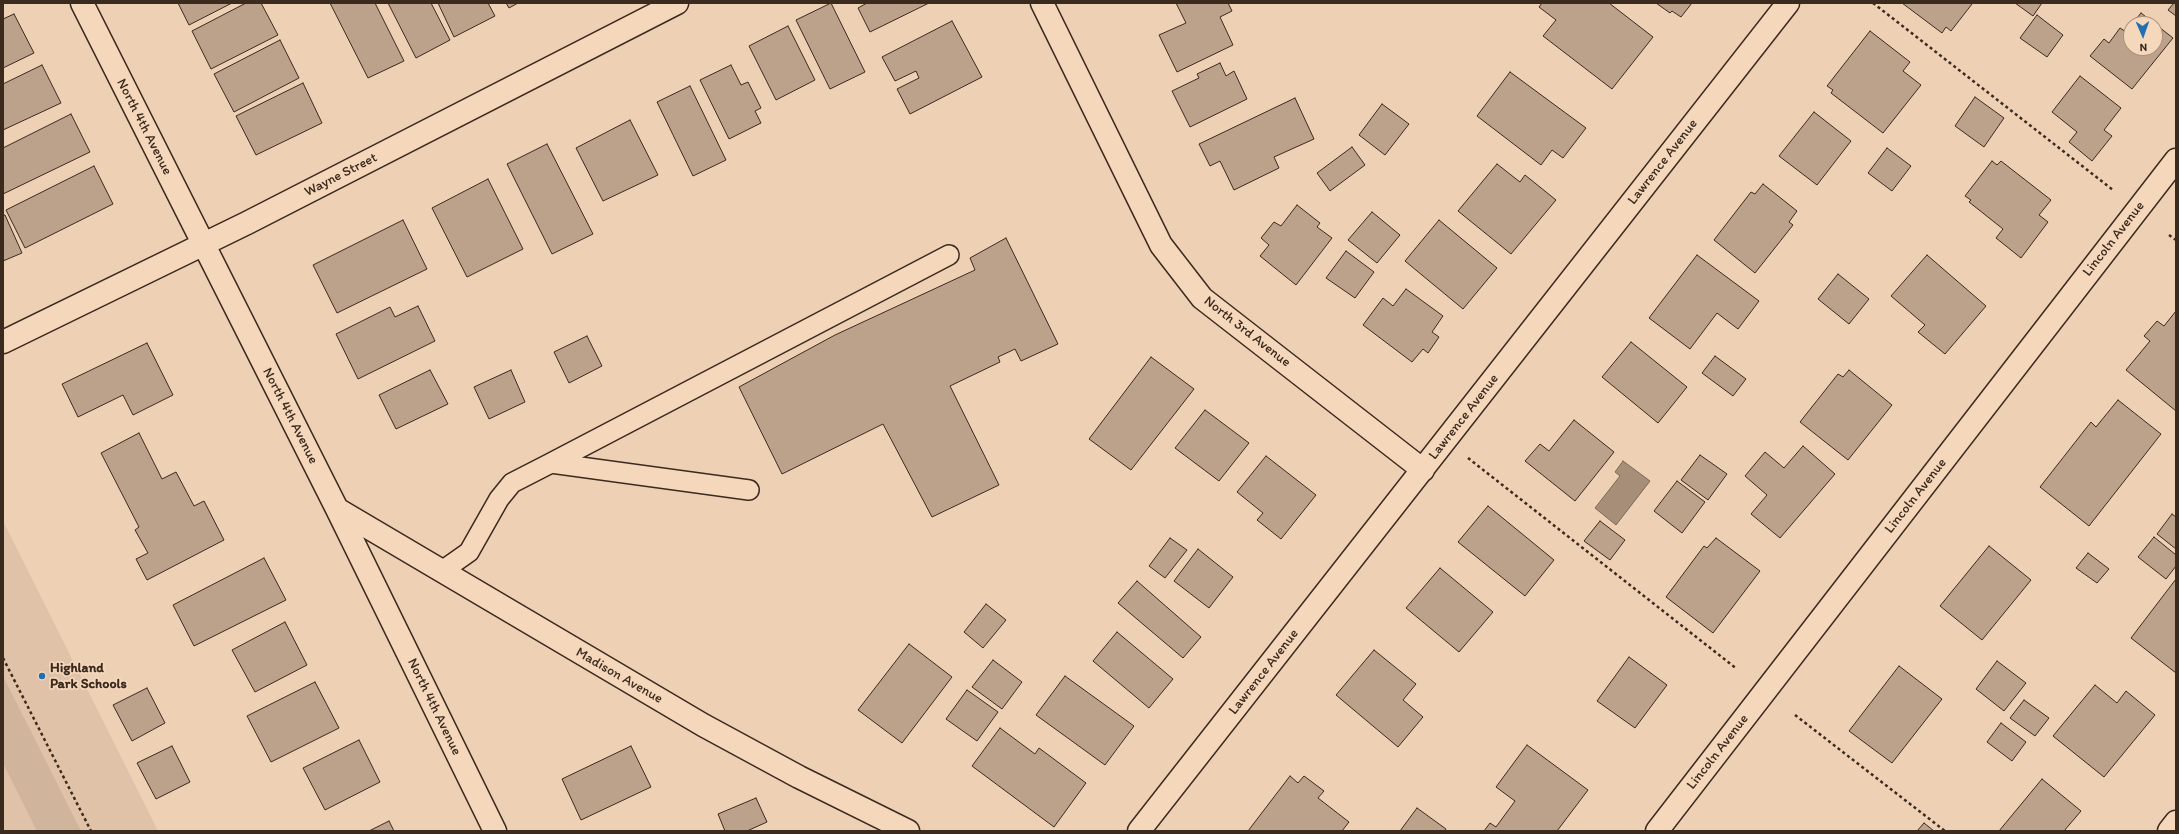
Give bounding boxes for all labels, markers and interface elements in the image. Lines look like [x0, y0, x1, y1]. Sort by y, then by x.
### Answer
north arrow [2123, 16, 2163, 56]
text: N [2139, 41, 2147, 54]
street label: North 4th Avenue [113, 76, 175, 178]
street label: Lawrence Avenue [1624, 116, 1702, 208]
street label: Wayne Street [302, 149, 380, 201]
street label: Lincoln Avenue [2079, 198, 2149, 280]
street label: North 3rd Avenue [1200, 293, 1294, 371]
street label: North 4th Avenue [259, 365, 321, 467]
street label: Lawrence Avenue [1425, 371, 1503, 463]
street label: Lincoln Avenue [1881, 455, 1951, 537]
street label: Lawrence Avenue [1225, 626, 1303, 718]
street label: Madison Avenue [572, 644, 666, 708]
street label: North 4th Avenue [403, 656, 465, 758]
place label: Highland Park Schools [50, 660, 127, 692]
marker: Highland Park Schools [37, 671, 47, 681]
street label: Lincoln Avenue [1683, 711, 1753, 793]

